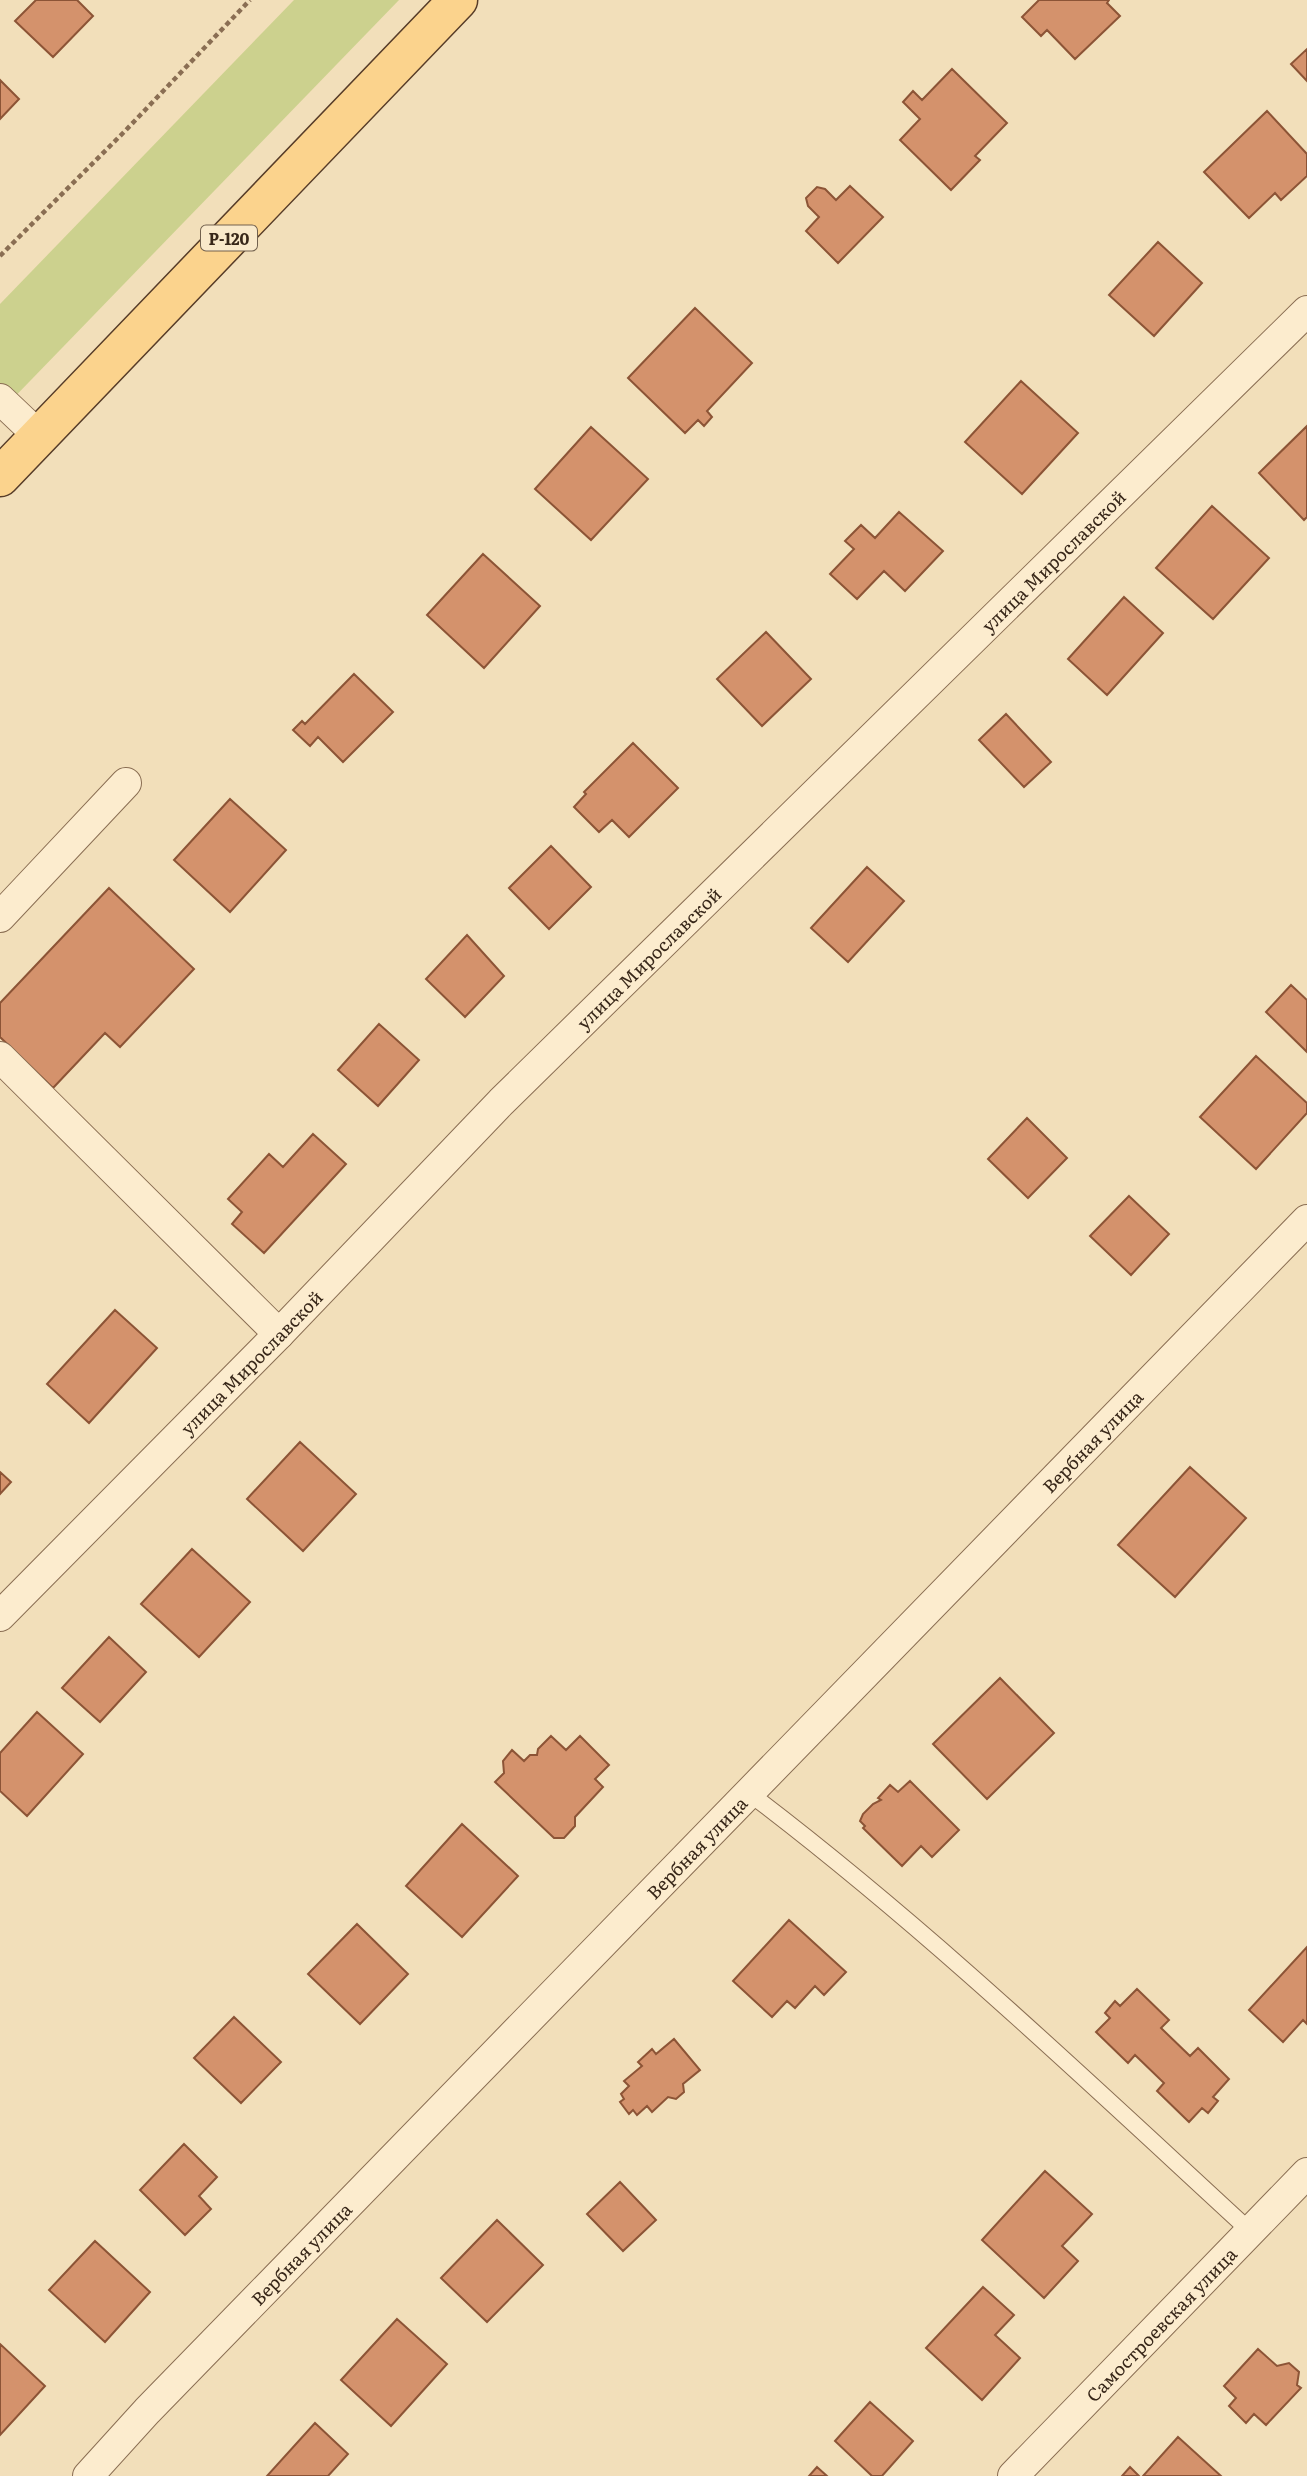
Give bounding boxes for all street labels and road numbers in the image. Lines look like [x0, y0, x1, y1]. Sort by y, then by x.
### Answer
road number: Р-120 [201, 226, 257, 250]
street label: улица Мирославской [974, 483, 1131, 638]
street label: улица Мирославской [570, 880, 727, 1035]
street label: улица Мирославской [174, 1284, 328, 1440]
street label: Вербная улица [1035, 1383, 1149, 1498]
street label: Вербная улица [640, 1789, 753, 1905]
street label: Вербная улица [244, 2195, 357, 2311]
street label: Самостроевская улица [1079, 2240, 1242, 2407]

